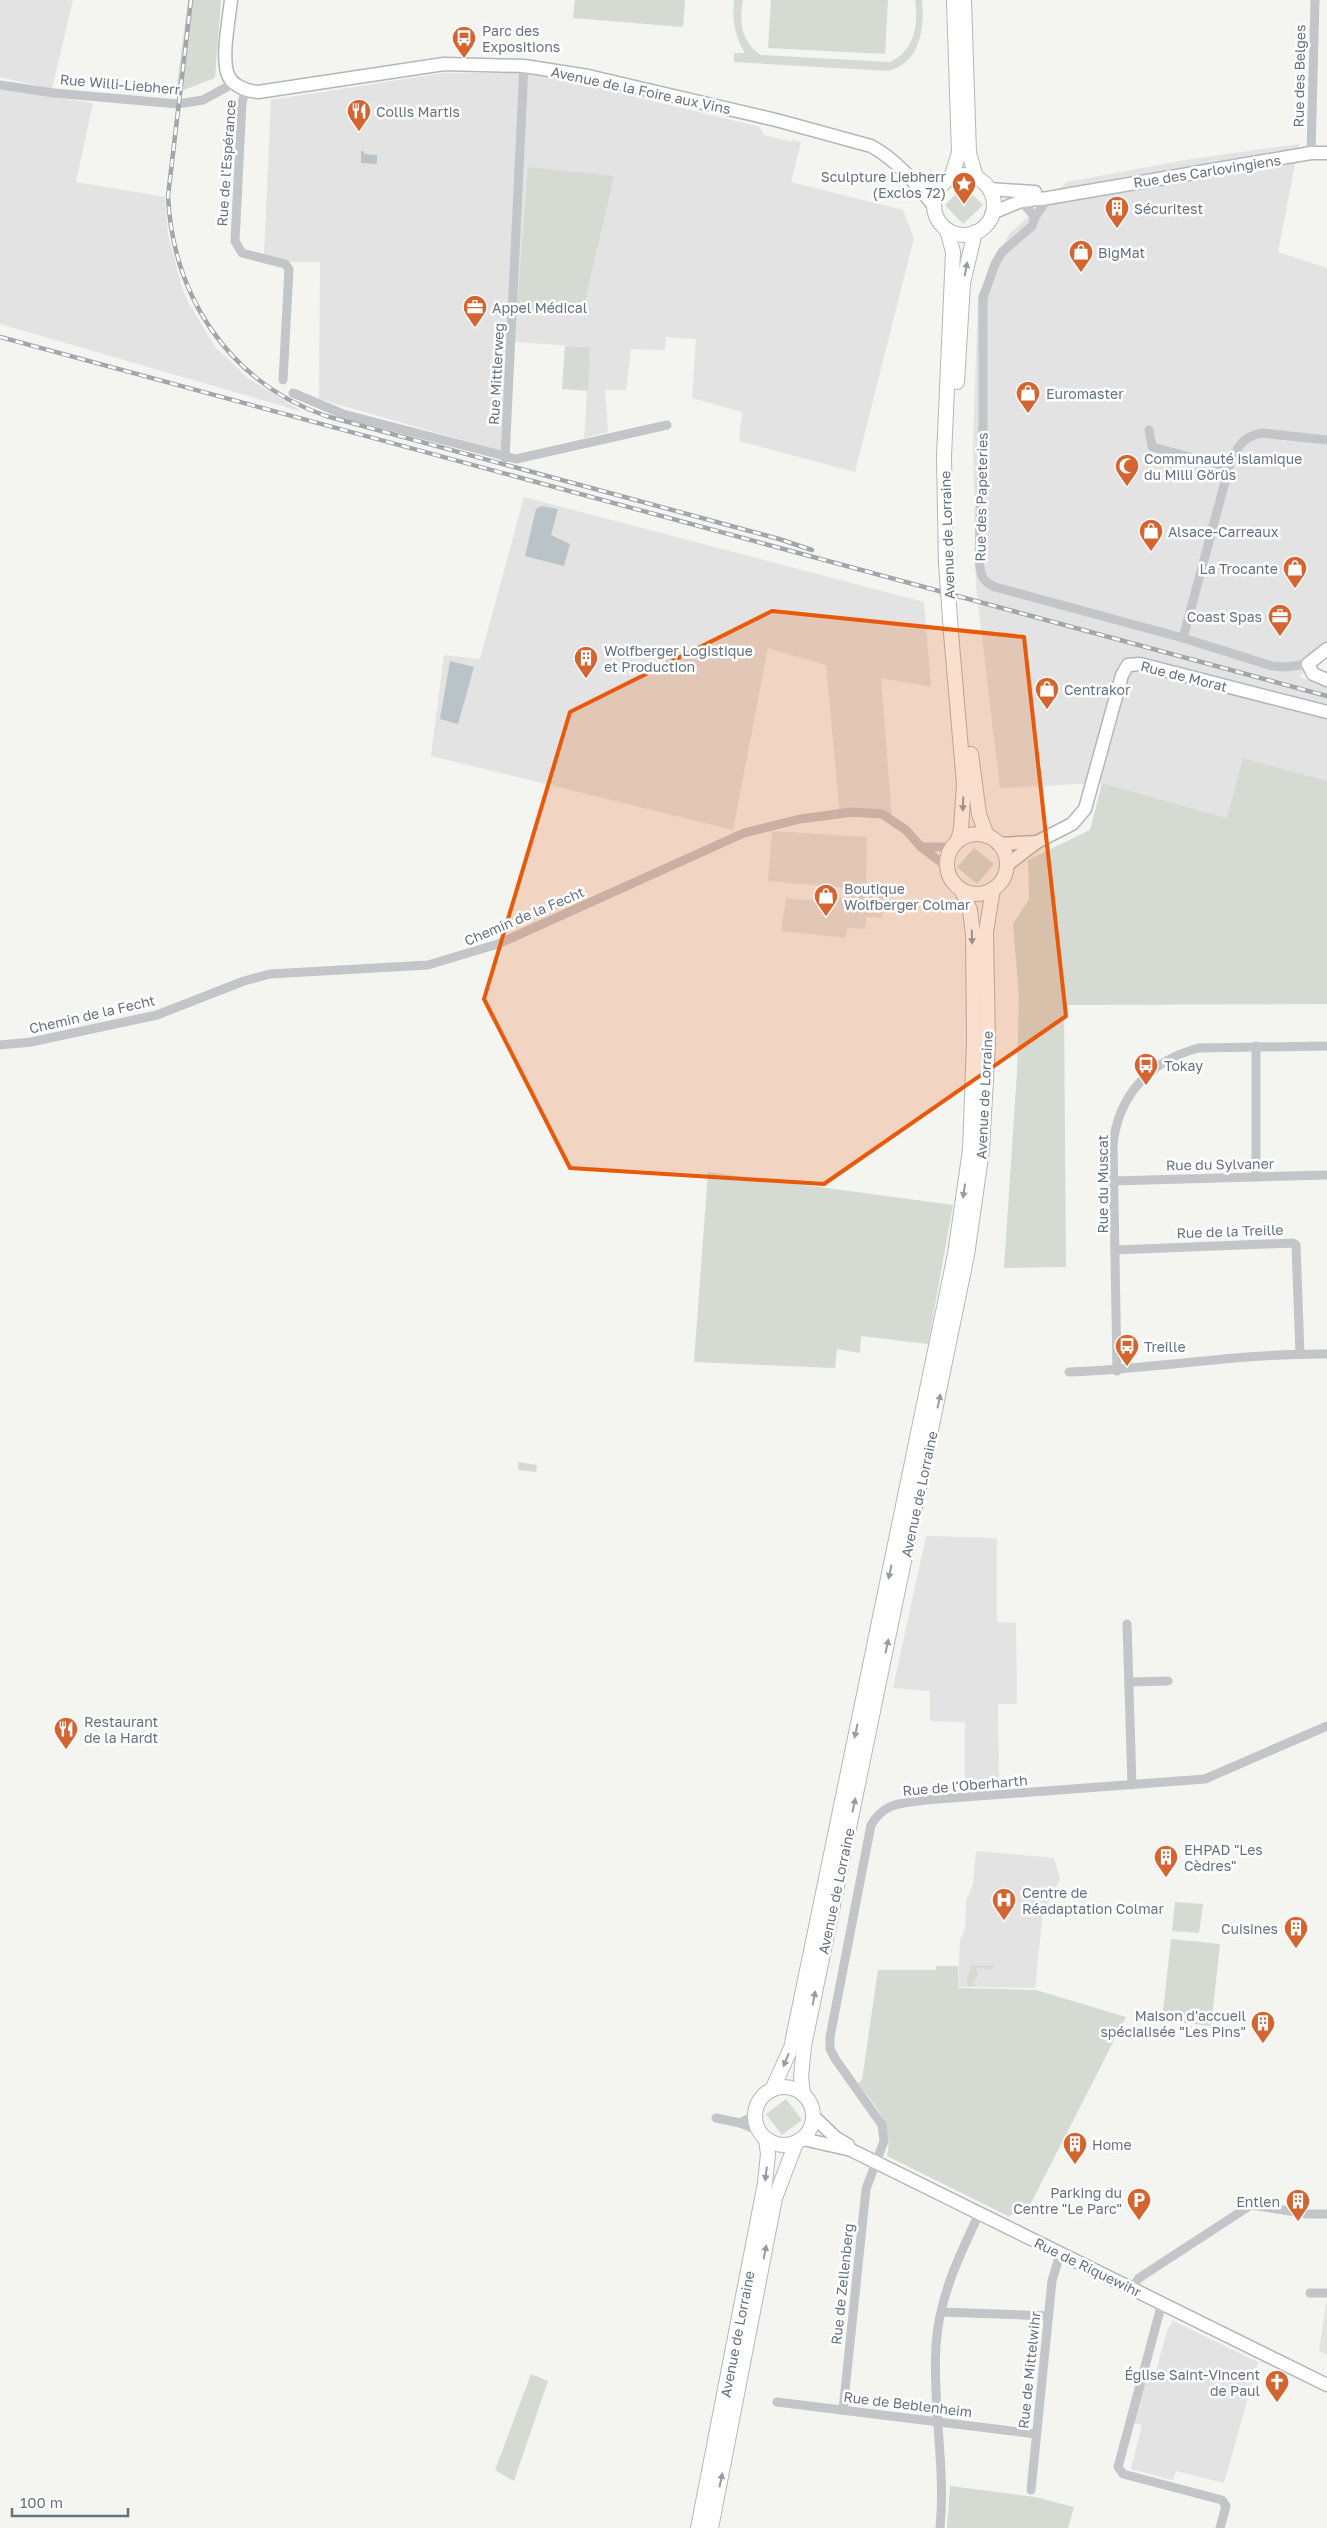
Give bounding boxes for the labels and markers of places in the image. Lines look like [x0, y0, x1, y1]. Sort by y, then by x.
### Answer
place label: Parc des Expositions [482, 22, 560, 55]
bus stop icon: Parc des Expositions [451, 25, 477, 59]
restaurant icon: Collis Martis [346, 98, 372, 132]
place label: Collis Martis [376, 103, 460, 120]
place label: Sculpture Liebherr (Exclos 72) [821, 168, 947, 201]
place icon: Sculpture Liebherr (Exclos 72) [951, 171, 977, 205]
building icon: Sécuritest [1104, 195, 1130, 229]
place label: Sécuritest [1134, 200, 1203, 217]
shop icon: BigMat [1068, 239, 1094, 273]
place label: BigMat [1098, 244, 1145, 261]
office icon: Appel Médical [462, 294, 488, 328]
place label: Appel Médical [492, 299, 587, 316]
shop icon: Euromaster [1015, 380, 1041, 414]
place label: Euromaster [1046, 385, 1124, 402]
place label: Communauté islamique du Milli Görüs [1144, 450, 1302, 483]
mosque icon: Communauté islamique du Milli Görüs [1114, 453, 1140, 487]
shop icon: Alsace-Carreaux [1138, 518, 1164, 552]
place label: Alsace-Carreaux [1168, 523, 1279, 540]
shop icon: La Trocante [1282, 555, 1308, 589]
place label: La Trocante [1200, 560, 1278, 577]
office icon: Coast Spas [1267, 603, 1293, 637]
place label: Coast Spas [1187, 608, 1262, 625]
place label: Wolfberger Logistique et Production [604, 642, 753, 675]
building icon: Wolfberger Logistique et Production [573, 645, 599, 679]
shop icon: Centrakor [1034, 676, 1060, 710]
place label: Centrakor [1064, 681, 1131, 698]
place label: Boutique Wolfberger Colmar [844, 880, 971, 913]
shop icon: Boutique Wolfberger Colmar [813, 883, 839, 917]
bus stop icon: Tokay [1133, 1052, 1159, 1086]
place label: Tokay [1164, 1057, 1203, 1074]
bus stop icon: Treille [1114, 1333, 1140, 1367]
place label: Treille [1144, 1338, 1186, 1355]
place label: Restaurant de la Hardt [84, 1713, 158, 1746]
restaurant icon: Restaurant de la Hardt [53, 1716, 79, 1750]
place label: EHPAD "Les Cèdres" [1184, 1841, 1263, 1874]
building icon: EHPAD "Les Cèdres" [1153, 1844, 1179, 1878]
place label: Centre de Réadaptation Colmar [1022, 1884, 1164, 1917]
hospital icon: Centre de Réadaptation Colmar [991, 1887, 1017, 1921]
building icon: Cuisines [1283, 1915, 1309, 1949]
place label: Cuisines [1221, 1920, 1278, 1937]
place label: Maison d'accueil spécialisée "Les Pins" [1100, 2007, 1246, 2040]
building icon: Maison d'accueil spécialisée "Les Pins" [1250, 2010, 1276, 2044]
building icon: Home [1062, 2131, 1088, 2165]
place label: Home [1092, 2136, 1132, 2153]
place label: Parking du Centre "Le Parc" [1013, 2184, 1122, 2217]
parking icon: Parking du Centre "Le Parc" [1126, 2187, 1152, 2221]
building icon: Entlen [1285, 2188, 1311, 2222]
place label: Entlen [1236, 2193, 1280, 2210]
place label: Église Saint-Vincent de Paul [1124, 2366, 1260, 2399]
church icon: Église Saint-Vincent de Paul [1264, 2369, 1290, 2403]

